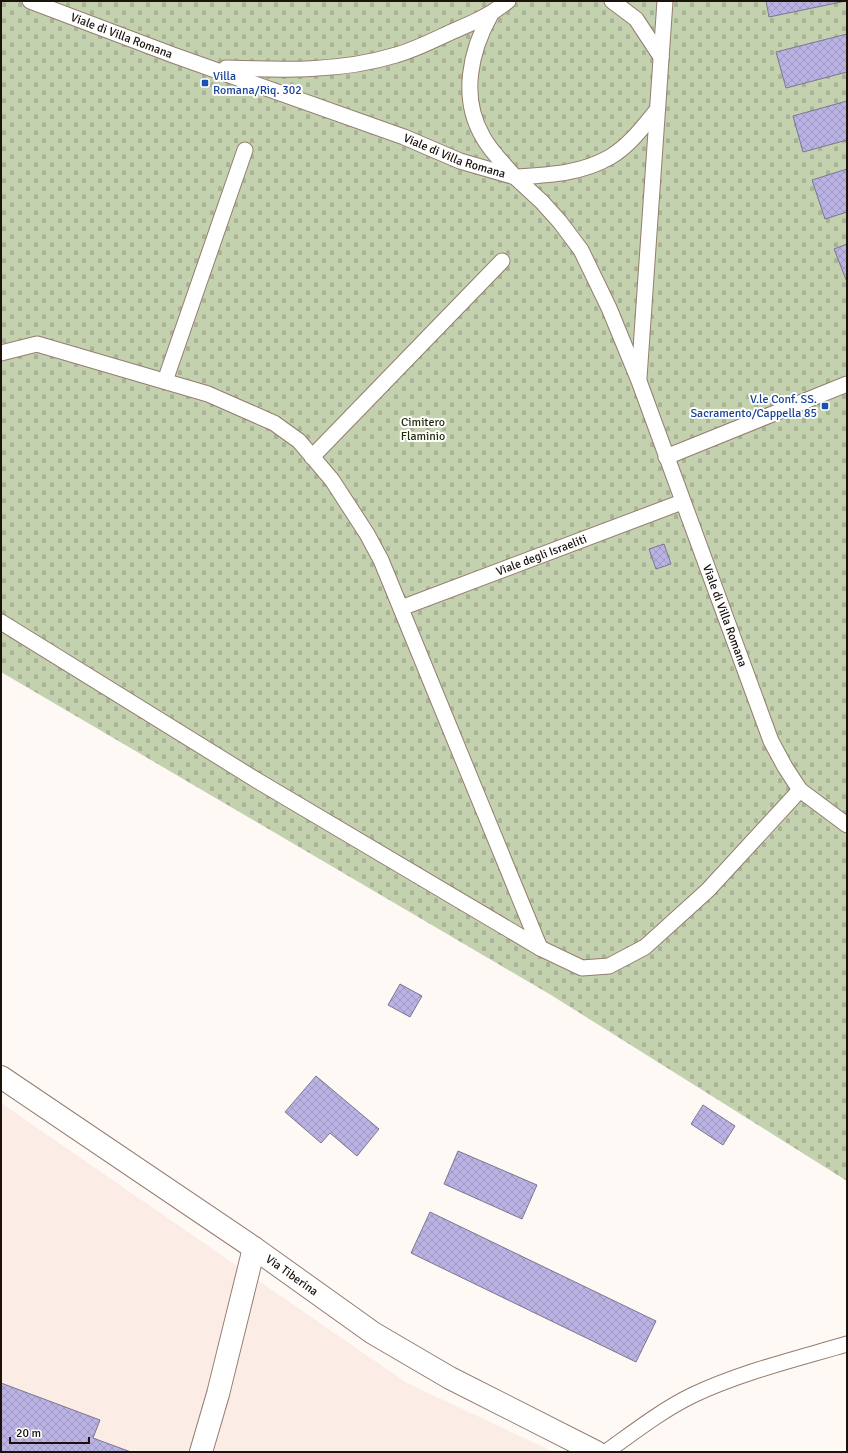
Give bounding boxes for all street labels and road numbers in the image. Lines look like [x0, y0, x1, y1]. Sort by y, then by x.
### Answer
street label: Viale di Villa Romana [68, 10, 175, 62]
street label: Viale di Villa Romana [401, 130, 507, 181]
street label: Viale degli Israeliti [494, 531, 589, 579]
street label: Viale di Villa Romana [699, 562, 751, 669]
street label: Via Tiberina [263, 1251, 321, 1299]

